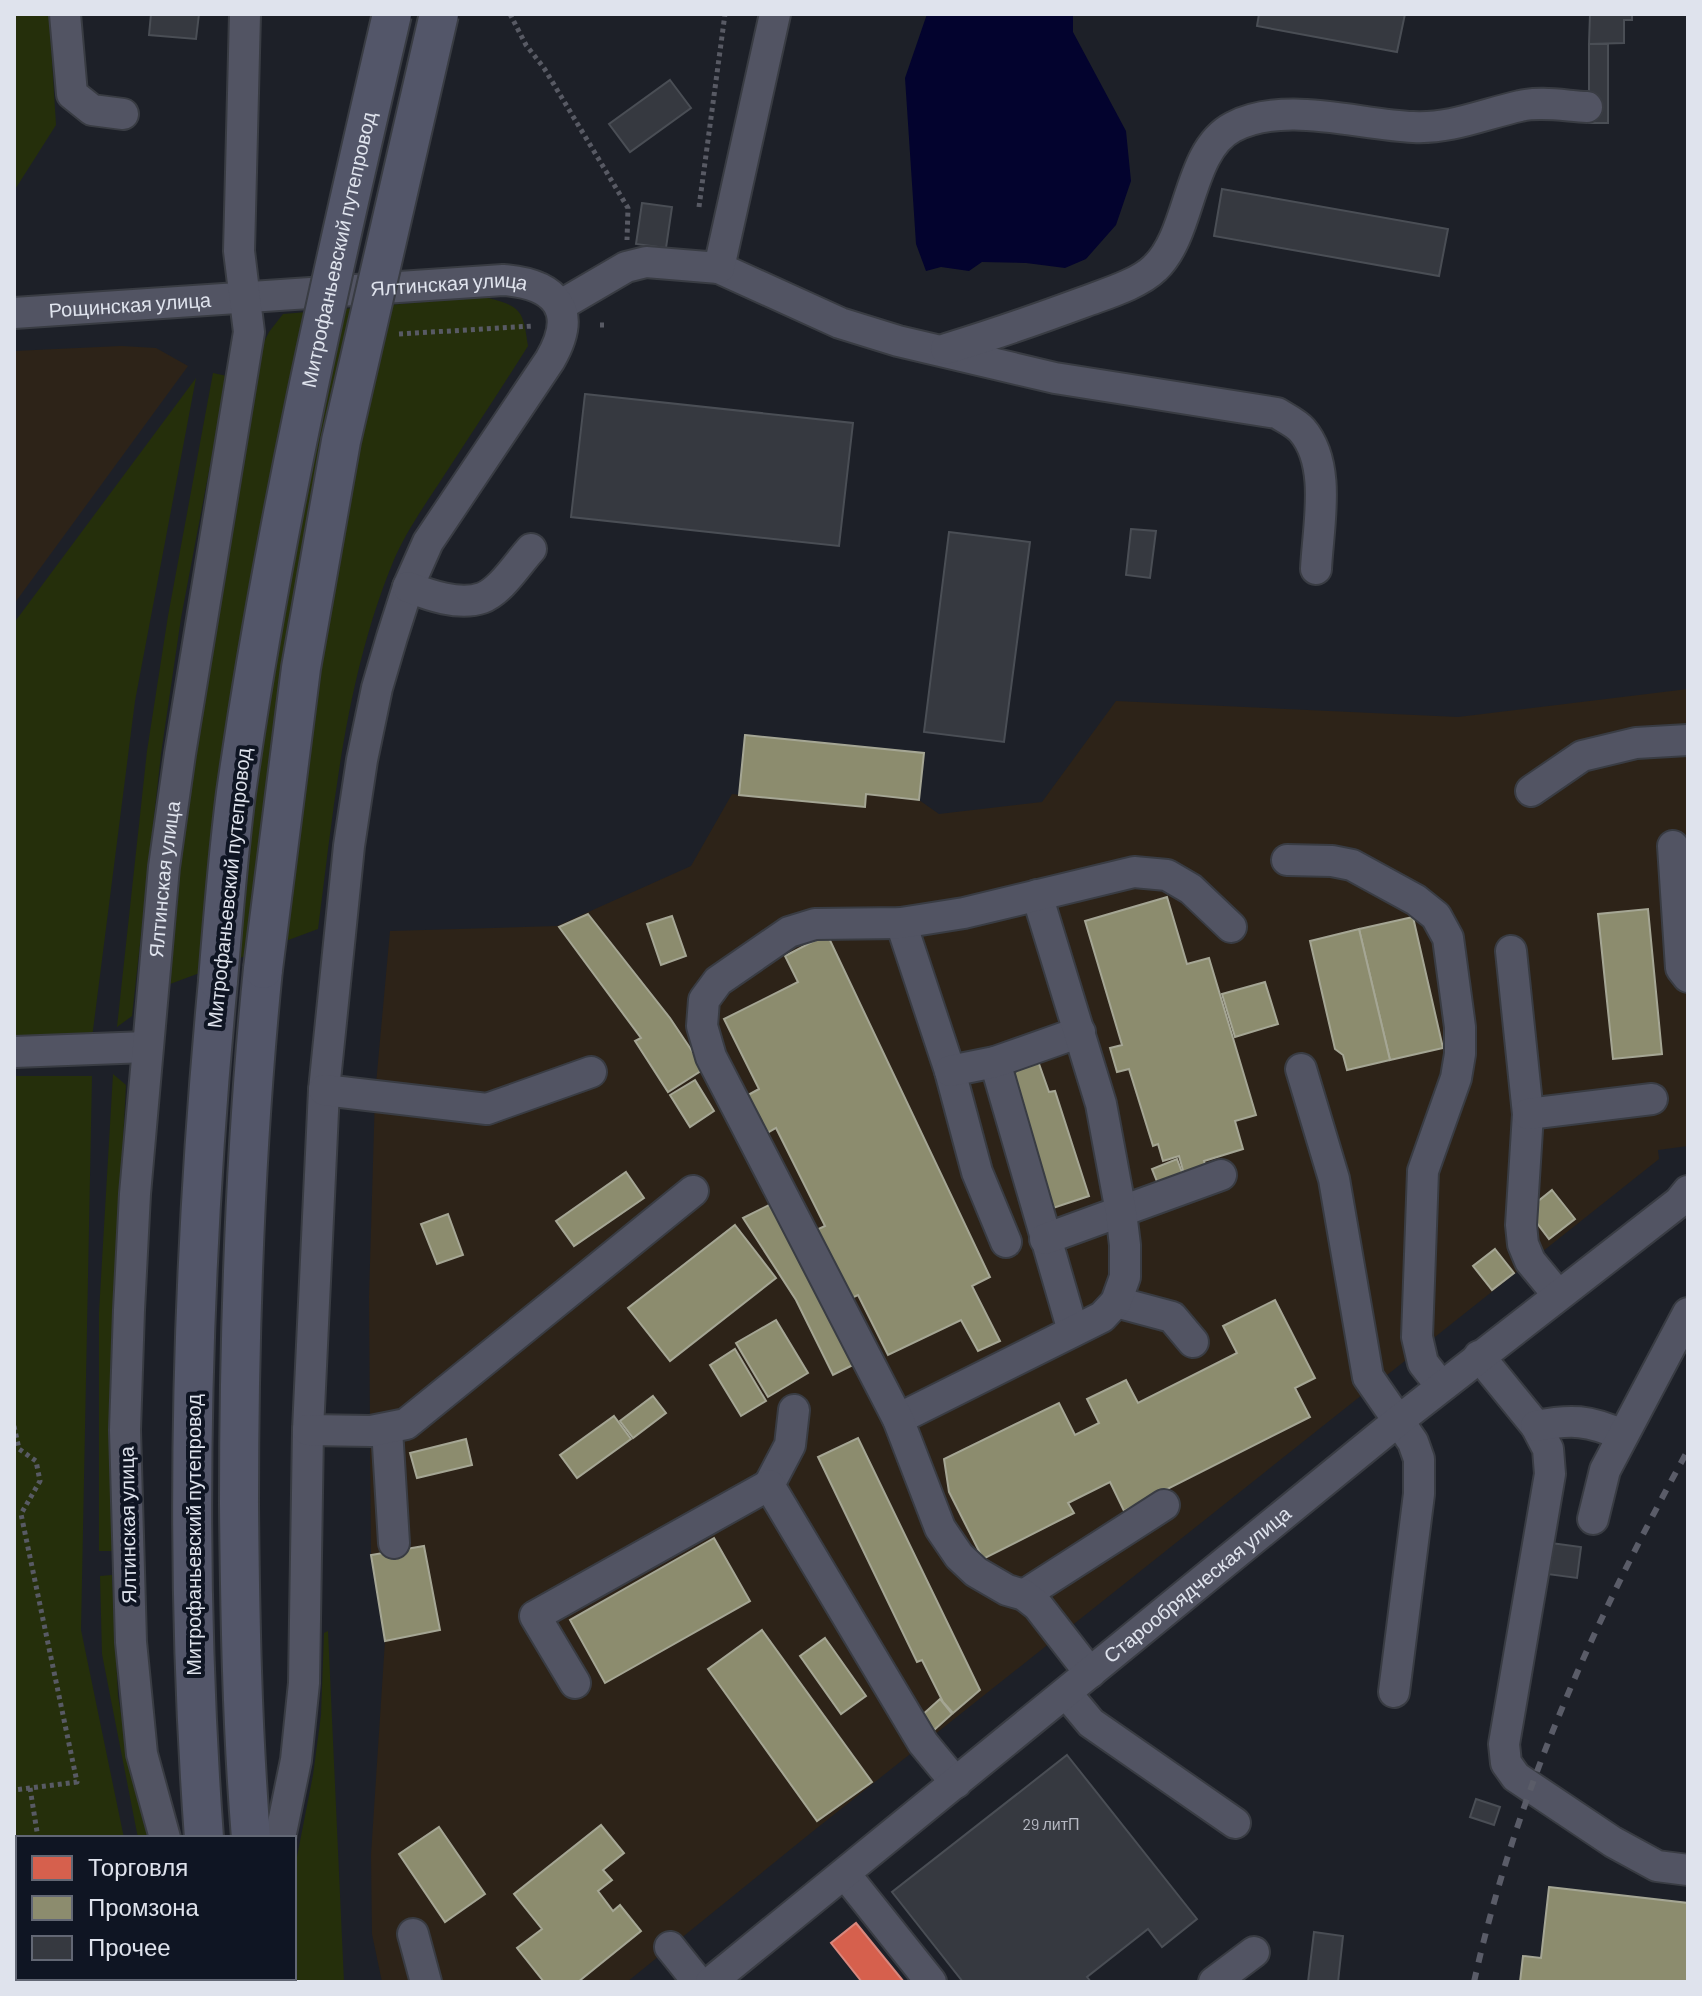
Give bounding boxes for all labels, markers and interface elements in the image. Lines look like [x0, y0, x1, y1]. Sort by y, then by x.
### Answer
street label: Митрофаньевский путепровод [296, 109, 380, 389]
street label: Ялтинская улица [369, 267, 531, 300]
street label: Рощинская улица [48, 287, 212, 322]
street label: Митрофаньевский путепровод [201, 746, 255, 1029]
street label: Ялтинская улица [143, 798, 184, 959]
street label: Митрофаньевский путепровод [181, 1394, 205, 1676]
street label: Ялтинская улица [114, 1445, 140, 1604]
street label: Старообрядческая улица [1098, 1500, 1296, 1667]
house number: 29 литП [1022, 1814, 1080, 1833]
legend [16, 1836, 296, 1980]
text: Торговля [88, 1852, 188, 1881]
text: Промзона [88, 1892, 200, 1921]
text: Прочее [88, 1932, 171, 1961]

